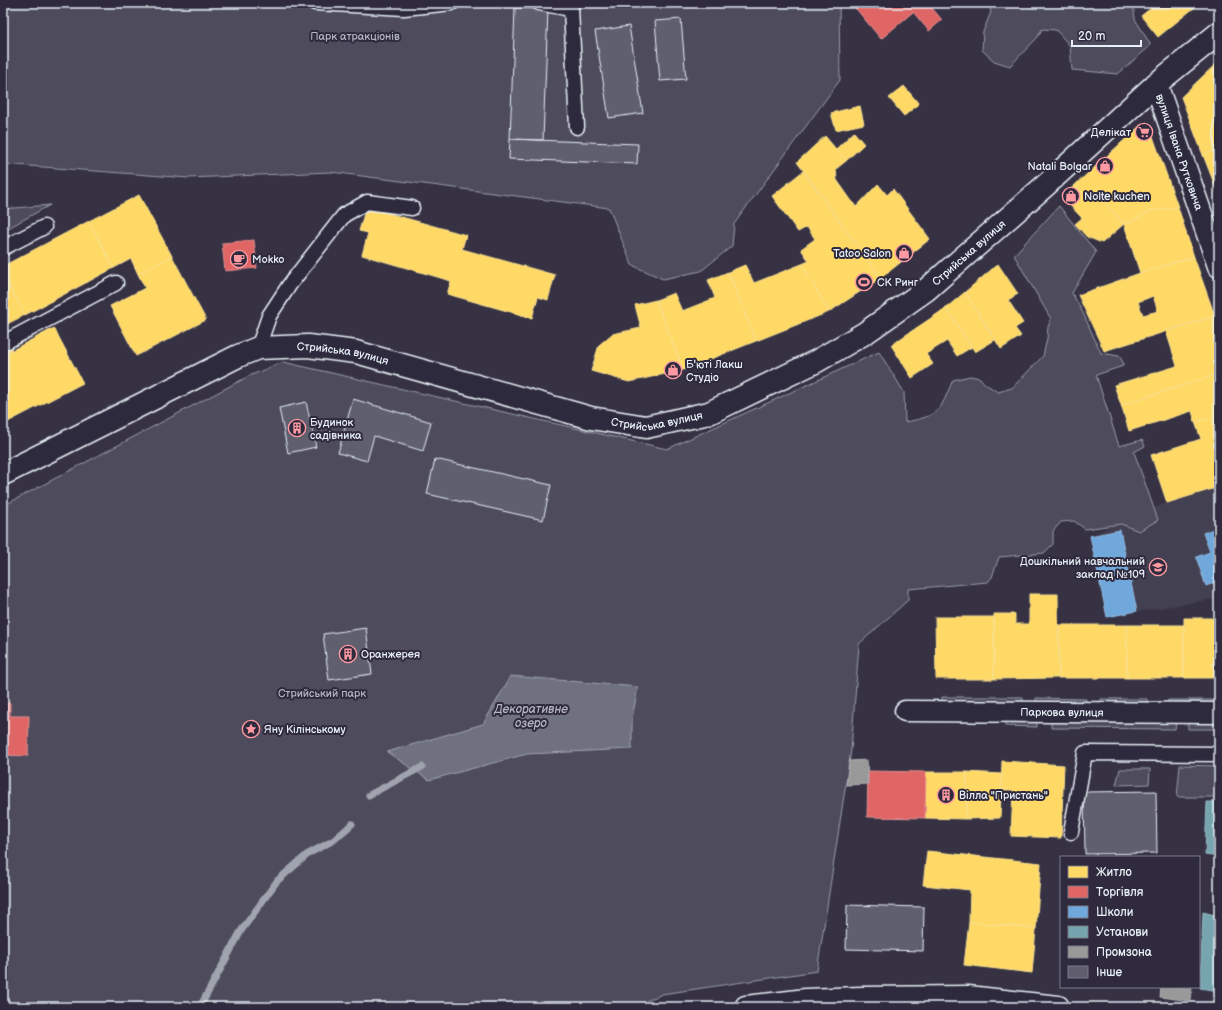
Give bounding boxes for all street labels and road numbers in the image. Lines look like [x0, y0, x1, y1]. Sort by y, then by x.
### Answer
street label: вулиця Івана Рутковича [1153, 92, 1206, 213]
street label: Стрийська вулиця [929, 217, 1008, 288]
street label: Стрийська вулиця [297, 339, 390, 367]
street label: Стрийська вулиця [610, 408, 704, 434]
street label: Паркова вулиця [1020, 705, 1104, 719]

